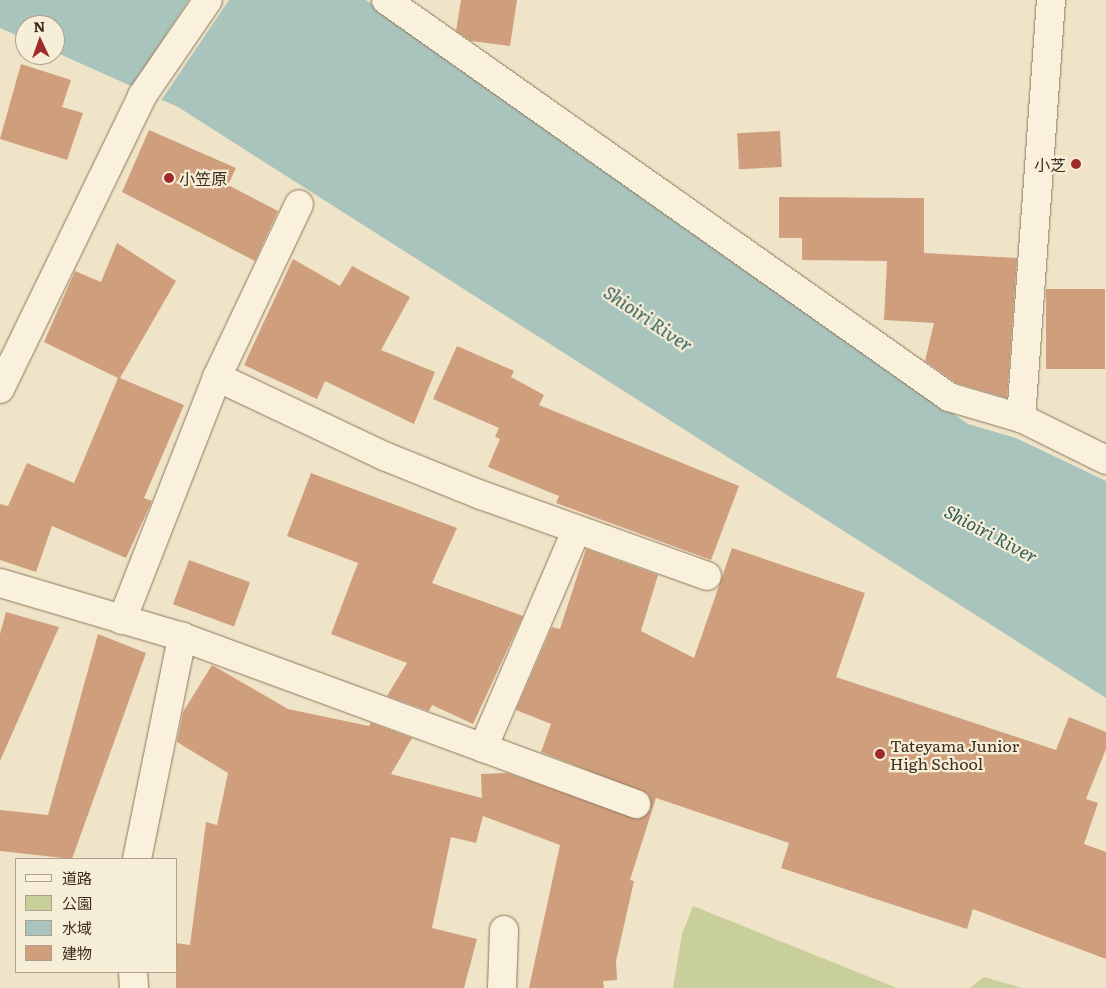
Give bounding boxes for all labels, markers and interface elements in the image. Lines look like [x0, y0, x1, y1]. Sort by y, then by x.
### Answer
north arrow [15, 15, 65, 65]
text: N [33, 16, 46, 36]
place label: 小芝 [1034, 154, 1066, 174]
marker: 小芝 [1070, 158, 1082, 170]
place label: 小笠原 [179, 168, 227, 188]
marker: 小笠原 [163, 172, 175, 184]
water label: Shioiri River [600, 282, 696, 356]
water label: Shioiri River [941, 501, 1041, 567]
place label: Tateyama Junior High School [890, 735, 1019, 773]
marker: Tateyama Junior High School [874, 748, 886, 760]
legend [15, 858, 178, 973]
text: 道路 [62, 866, 92, 889]
text: 公園 [62, 891, 92, 914]
text: 水域 [62, 916, 92, 939]
text: 建物 [62, 941, 92, 964]

